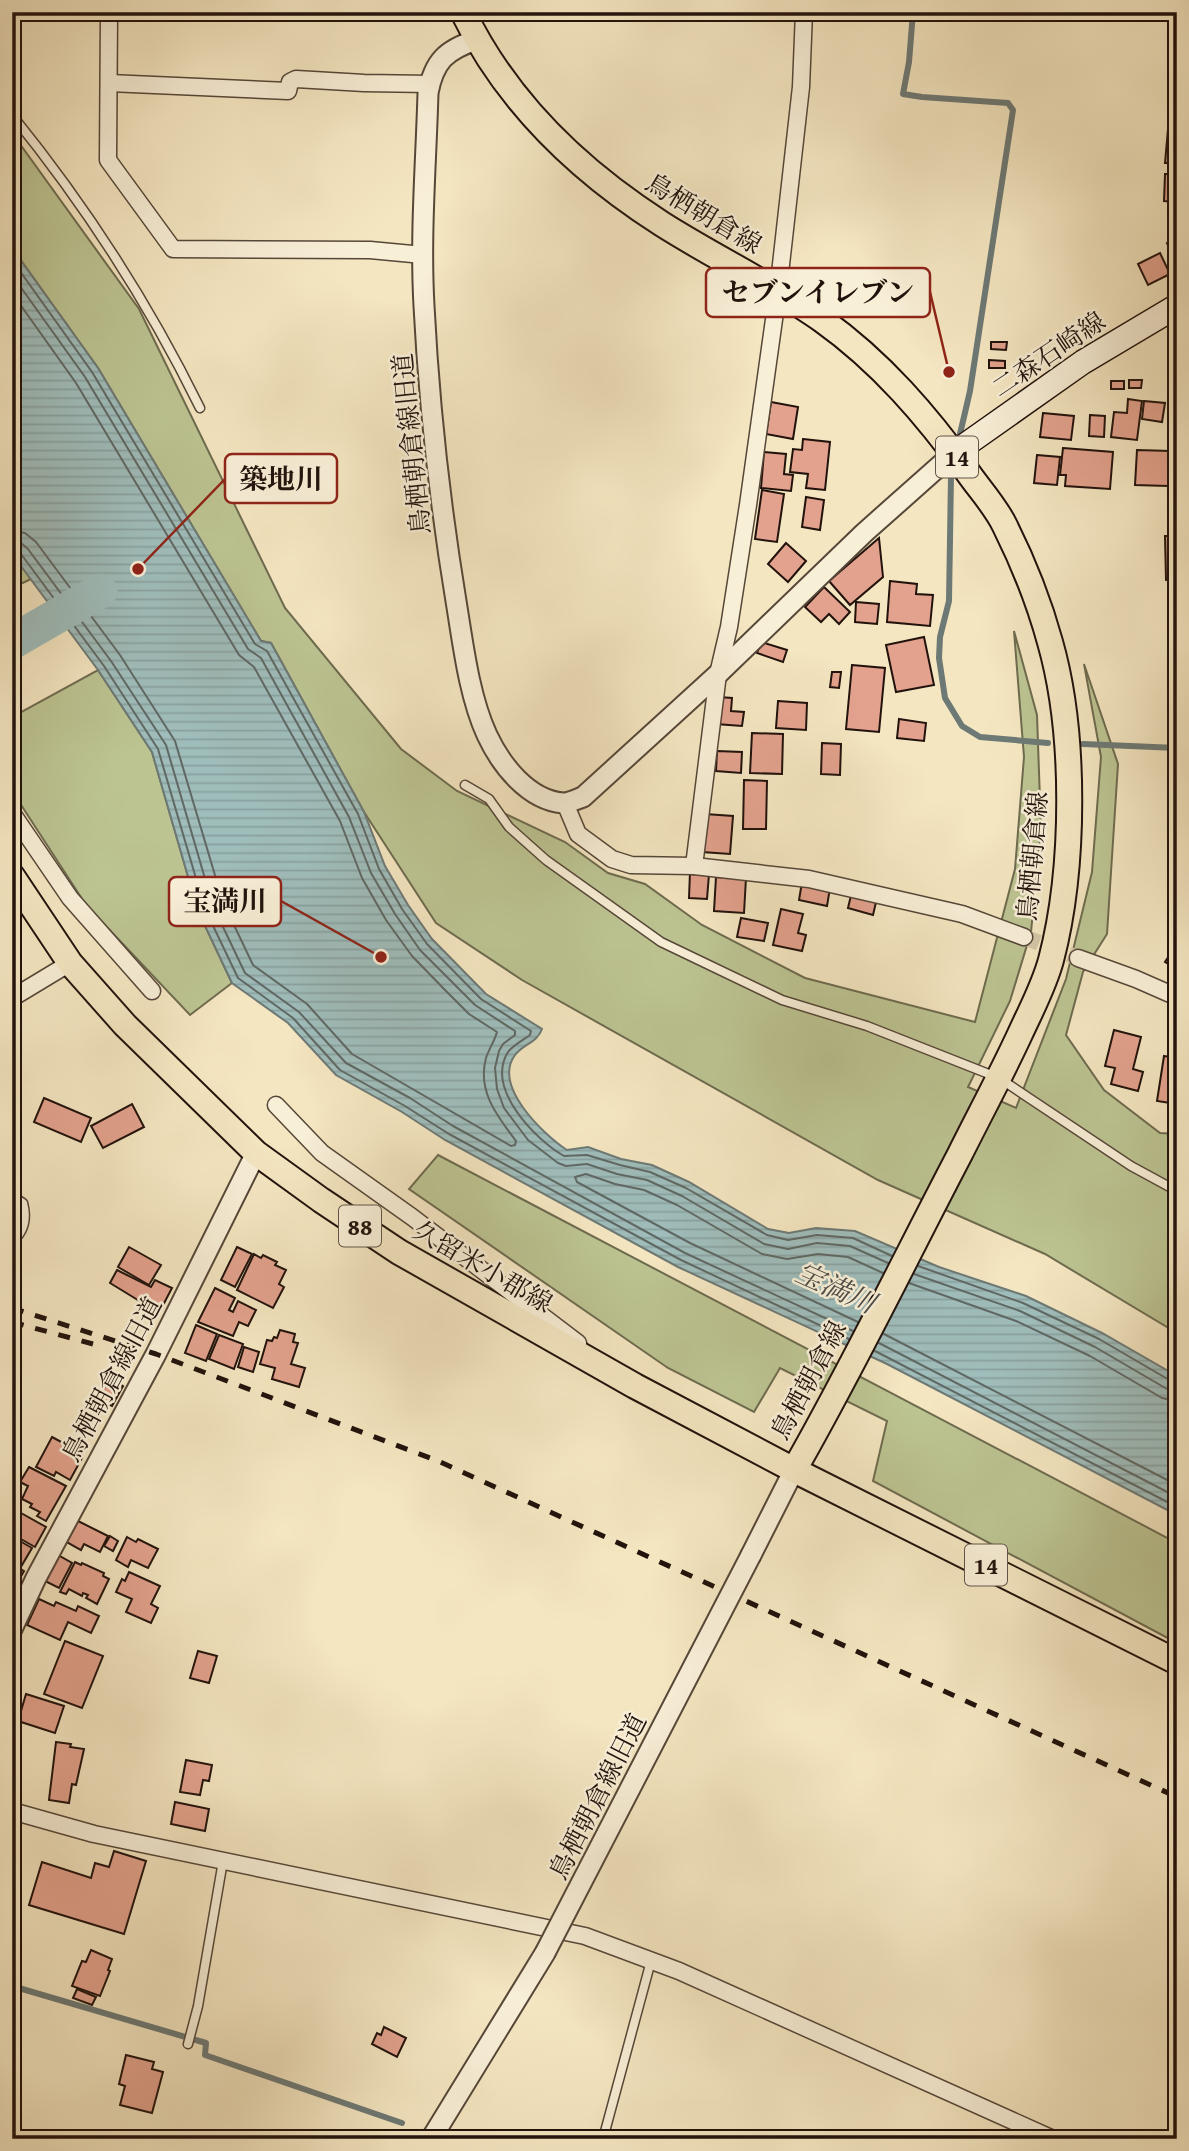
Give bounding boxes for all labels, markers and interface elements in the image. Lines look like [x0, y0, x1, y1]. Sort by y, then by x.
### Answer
street label: 鳥栖朝倉線 [638, 163, 770, 263]
callout: セブンイレブン [706, 268, 930, 317]
text: セブンイレブン [722, 271, 914, 312]
street label: 二森石崎線 [983, 301, 1113, 407]
street label: 鳥栖朝倉線旧道 [382, 351, 440, 537]
road number: 14 [936, 436, 978, 478]
callout: 築地川 [225, 454, 337, 503]
text: 築地川 [239, 458, 323, 499]
street label: 鳥栖朝倉線 [1007, 790, 1057, 922]
callout: 宝満川 [169, 877, 281, 926]
text: 宝満川 [183, 880, 267, 921]
road number: 88 [339, 1206, 381, 1246]
street label: 久留米小郡線 [406, 1210, 560, 1322]
water label: 宝満川 [789, 1251, 885, 1324]
street label: 鳥栖朝倉線旧道 [51, 1289, 171, 1469]
street label: 鳥栖朝倉線 [760, 1313, 856, 1447]
road number: 14 [965, 1545, 1007, 1586]
street label: 鳥栖朝倉線旧道 [538, 1706, 656, 1886]

